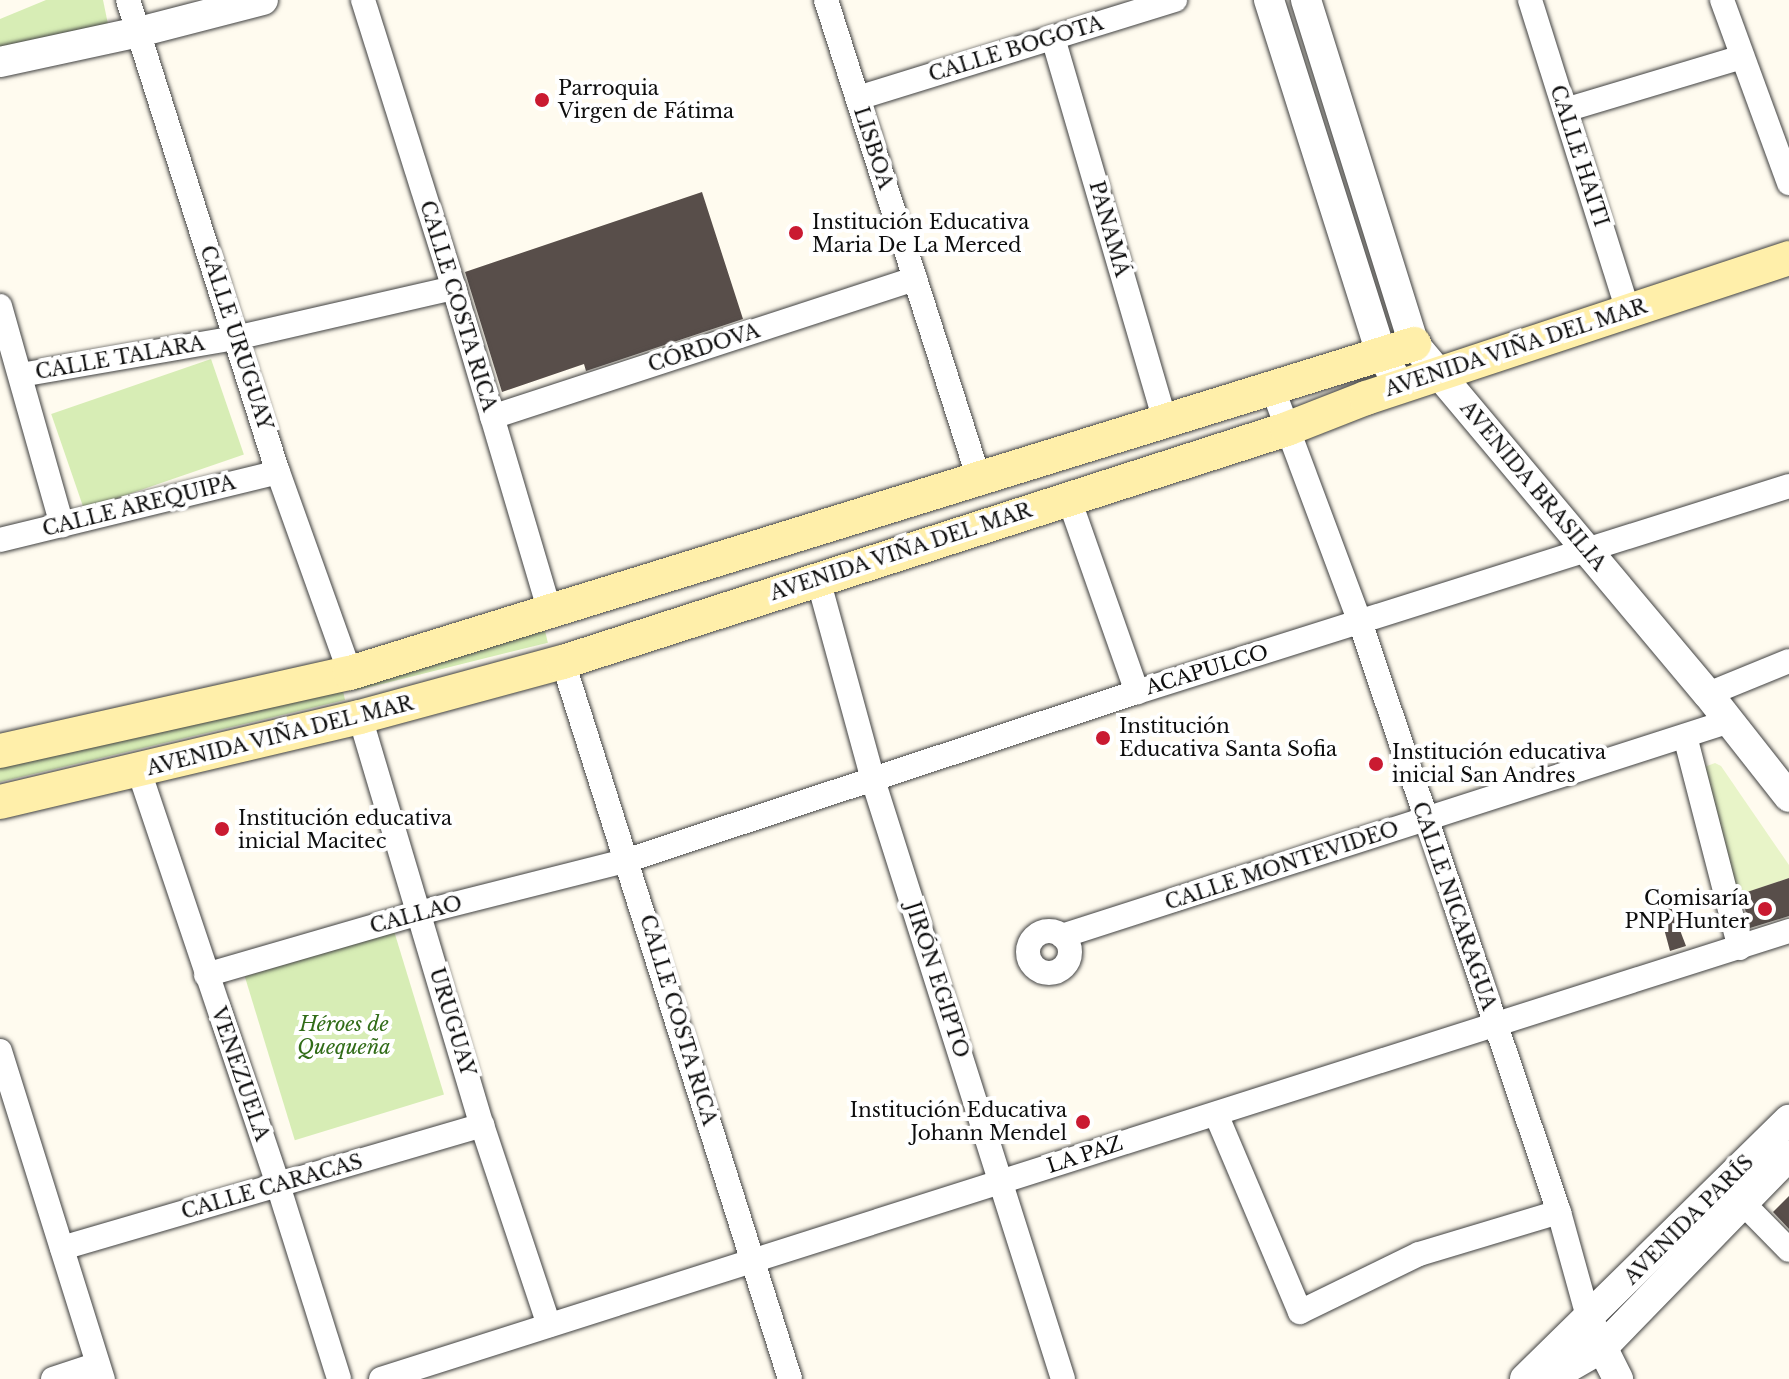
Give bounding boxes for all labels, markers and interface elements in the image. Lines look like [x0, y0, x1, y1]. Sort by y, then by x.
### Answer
street label: CALLE BOGOTA [926, 11, 1106, 87]
place label: Parroquia Virgen de Fátima [558, 76, 734, 123]
street label: CALLE HAITI [1545, 82, 1613, 230]
marker: Parroquia Virgen de Fátima [533, 91, 551, 109]
street label: LISBOA [848, 104, 898, 192]
street label: PANAMÁ [1084, 178, 1134, 280]
street label: CALLE COSTA RICA [414, 197, 502, 415]
place label: Institución Educativa Maria De La Merced [812, 210, 1029, 257]
marker: Institución Educativa Maria De La Merced [787, 224, 805, 242]
street label: CALLE URUGUAY [195, 243, 277, 433]
street label: AVENIDA VIÑA DEL MAR [1381, 294, 1651, 402]
street label: CÓRDOVA [645, 319, 763, 377]
street label: CALLE TALARA [33, 331, 207, 385]
street label: AVENIDA BRASILIA [1455, 396, 1611, 576]
street label: CALLE AREQUIPA [40, 470, 238, 542]
street label: AVENIDA VIÑA DEL MAR [766, 498, 1036, 606]
street label: ACAPULCO [1143, 640, 1271, 700]
street label: AVENIDA VIÑA DEL MAR [143, 691, 417, 781]
place label: Institución Educativa Santa Sofia [1119, 714, 1338, 761]
marker: Institución Educativa Santa Sofia [1094, 729, 1112, 747]
place label: Institución educativa inicial San Andres [1392, 740, 1606, 787]
marker: Institución educativa inicial San Andres [1367, 755, 1385, 773]
street label: CALLE NICARAGUA [1407, 799, 1501, 1013]
place label: Institución educativa inicial Macitec [238, 806, 452, 853]
street label: CALLE MONTEVIDEO [1162, 817, 1402, 915]
marker: Institución educativa inicial Macitec [213, 820, 231, 838]
place label: Comisaría PNP Hunter [1624, 886, 1749, 933]
street label: CALLAO [367, 891, 465, 939]
street label: JIRÓN EGIPTO [900, 899, 974, 1061]
marker: Comisaría PNP Hunter [1756, 900, 1774, 918]
street label: CALLE COSTA RICA [634, 911, 722, 1129]
street label: URUGUAY [424, 965, 480, 1079]
street label: VENEZUELA [206, 1004, 274, 1144]
park label: Héroes de Quequeña [297, 1013, 391, 1060]
place label: Institución Educativa Johann Mendel [850, 1098, 1067, 1145]
marker: Institución Educativa Johann Mendel [1074, 1113, 1092, 1131]
street label: LA PAZ [1044, 1131, 1126, 1179]
street label: CALLE CARACAS [179, 1150, 365, 1224]
street label: AVENIDA PARÍS [1619, 1150, 1759, 1290]

